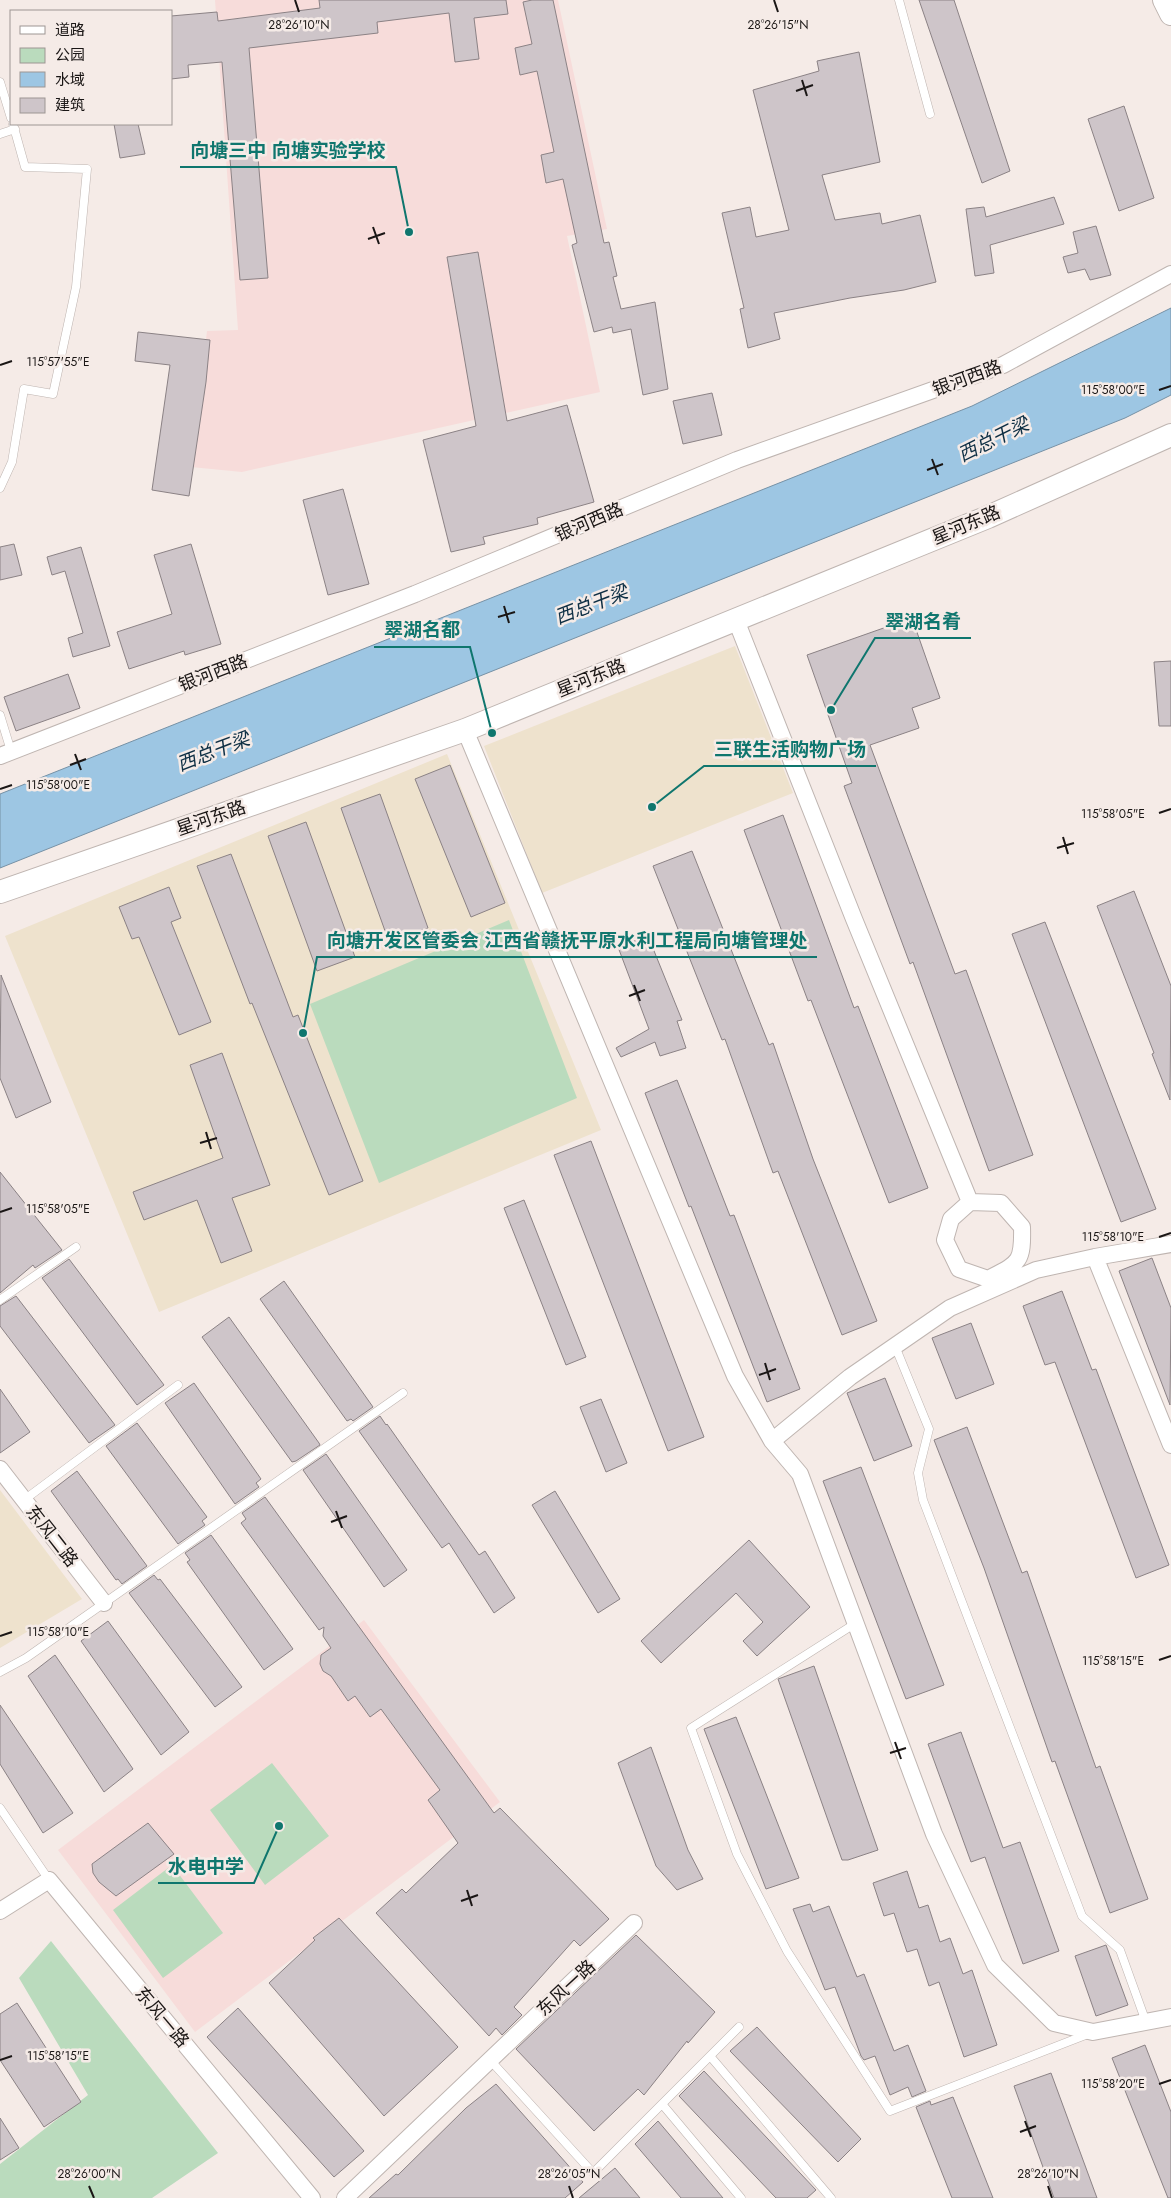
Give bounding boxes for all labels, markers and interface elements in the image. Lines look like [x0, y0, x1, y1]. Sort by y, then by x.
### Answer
legend [10, 10, 172, 125]
text: 28°26'10"N [268, 16, 330, 34]
text: 28°26'15"N [748, 16, 808, 34]
text: 道路 [55, 19, 85, 41]
text: 公园 [55, 44, 85, 66]
text: 水域 [55, 69, 85, 91]
text: 建筑 [55, 94, 85, 116]
callout: 向塘三中 向塘实验学校 [180, 133, 396, 167]
text: 向塘三中 向塘实验学校 [190, 137, 386, 164]
text: 115°57'55"E [26, 353, 90, 371]
street label: 银河西路 [929, 353, 1005, 403]
text: 115°58'00"E [1081, 381, 1145, 399]
water label: 西总干梁 [953, 410, 1035, 468]
street label: 银河西路 [551, 496, 627, 548]
street label: 星河东路 [928, 499, 1004, 551]
water label: 西总干梁 [551, 578, 633, 631]
callout: 翠湖名肴 [875, 604, 971, 638]
text: 翠湖名肴 [885, 608, 961, 635]
callout: 翠湖名都 [374, 613, 470, 647]
text: 翠湖名都 [384, 616, 460, 643]
street label: 银河西路 [175, 648, 251, 698]
street label: 星河东路 [553, 652, 629, 704]
water label: 西总干梁 [173, 725, 255, 778]
callout: 三联生活购物广场 [704, 732, 876, 766]
text: 三联生活购物广场 [714, 736, 866, 763]
text: 115°58'00"E [26, 776, 90, 794]
street label: 星河东路 [173, 794, 249, 842]
text: 115°58'05"E [1081, 805, 1145, 823]
callout: 向塘开发区管委会 江西省赣抚平原水利工程局向塘管理处 [317, 923, 817, 957]
text: 向塘开发区管委会 江西省赣抚平原水利工程局向塘管理处 [327, 927, 807, 954]
text: 115°58'05"E [26, 1200, 90, 1218]
text: 115°58'10"E [1082, 1228, 1144, 1246]
street label: 东风二路 [20, 1500, 84, 1572]
text: 115°58'10"E [27, 1623, 89, 1641]
text: 115°58'15"E [1082, 1652, 1144, 1670]
callout: 水电中学 [158, 1849, 254, 1883]
text: 水电中学 [168, 1853, 244, 1880]
street label: 东风一路 [531, 1954, 601, 2022]
street label: 东风一路 [129, 1981, 195, 2053]
text: 115°58'15"E [27, 2047, 89, 2065]
text: 115°58'20"E [1081, 2075, 1145, 2093]
text: 28°26'00"N [57, 2165, 121, 2183]
text: 28°26'05"N [538, 2165, 600, 2183]
text: 28°26'10"N [1017, 2165, 1079, 2183]

